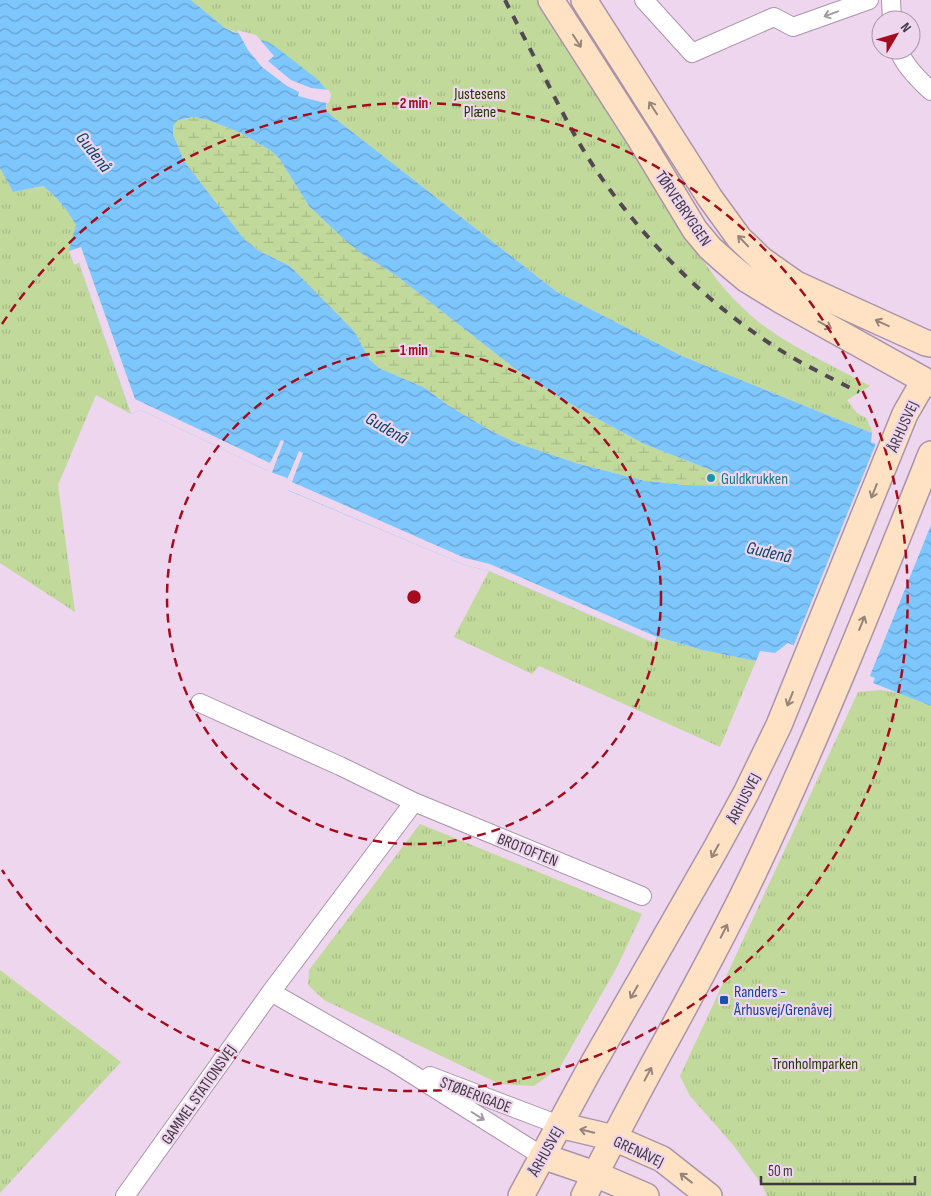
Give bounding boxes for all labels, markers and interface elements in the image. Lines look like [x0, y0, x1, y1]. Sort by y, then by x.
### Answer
one-way arrow [824, 10, 839, 19]
north arrow [871, 10, 921, 60]
text: N [897, 19, 915, 35]
one-way arrow [571, 34, 582, 48]
park label: Justesens Plæne [453, 85, 506, 122]
text: 2 min [400, 94, 428, 113]
one-way arrow [647, 101, 657, 115]
water label: Gudenå [71, 128, 116, 177]
street label: TØRVEBRYGGEN [651, 168, 715, 250]
one-way arrow [737, 235, 749, 248]
one-way arrow [875, 318, 890, 327]
one-way arrow [817, 320, 832, 330]
text: 1 min [400, 341, 428, 360]
street label: ÅRHUSVEJ [883, 398, 923, 456]
water label: Gudenå [362, 408, 412, 449]
place label: Guldkrukken [721, 470, 788, 489]
marker: Guldkrukken [705, 472, 717, 484]
one-way arrow [869, 483, 878, 498]
water label: Gudenå [744, 537, 794, 568]
centre of rings [405, 588, 423, 606]
one-way arrow [858, 616, 868, 631]
one-way arrow [784, 691, 793, 706]
street label: ÅRHUSVEJ [723, 770, 765, 828]
street label: BROTOFTEN [494, 830, 561, 871]
one-way arrow [709, 844, 719, 858]
one-way arrow [720, 924, 729, 939]
place label: Randers - Århusvej/Grenåvej [733, 983, 832, 1020]
one-way arrow [628, 985, 638, 999]
marker: Randers - Århusvej/Grenåvej [718, 994, 730, 1006]
street label: GAMMEL STATIONSVEJ [158, 1041, 241, 1148]
park label: Tronholmparken [772, 1055, 858, 1074]
one-way arrow [644, 1067, 653, 1082]
street label: STØBERIGADE [437, 1073, 514, 1118]
one-way arrow [471, 1111, 485, 1121]
street label: ÅRHUSVEJ [524, 1123, 568, 1181]
one-way arrow [579, 1126, 595, 1136]
street label: GRENÅVEJ [610, 1132, 667, 1172]
scale bar [761, 1154, 915, 1186]
text: 50 m [768, 1162, 793, 1181]
one-way arrow [680, 1172, 693, 1183]

